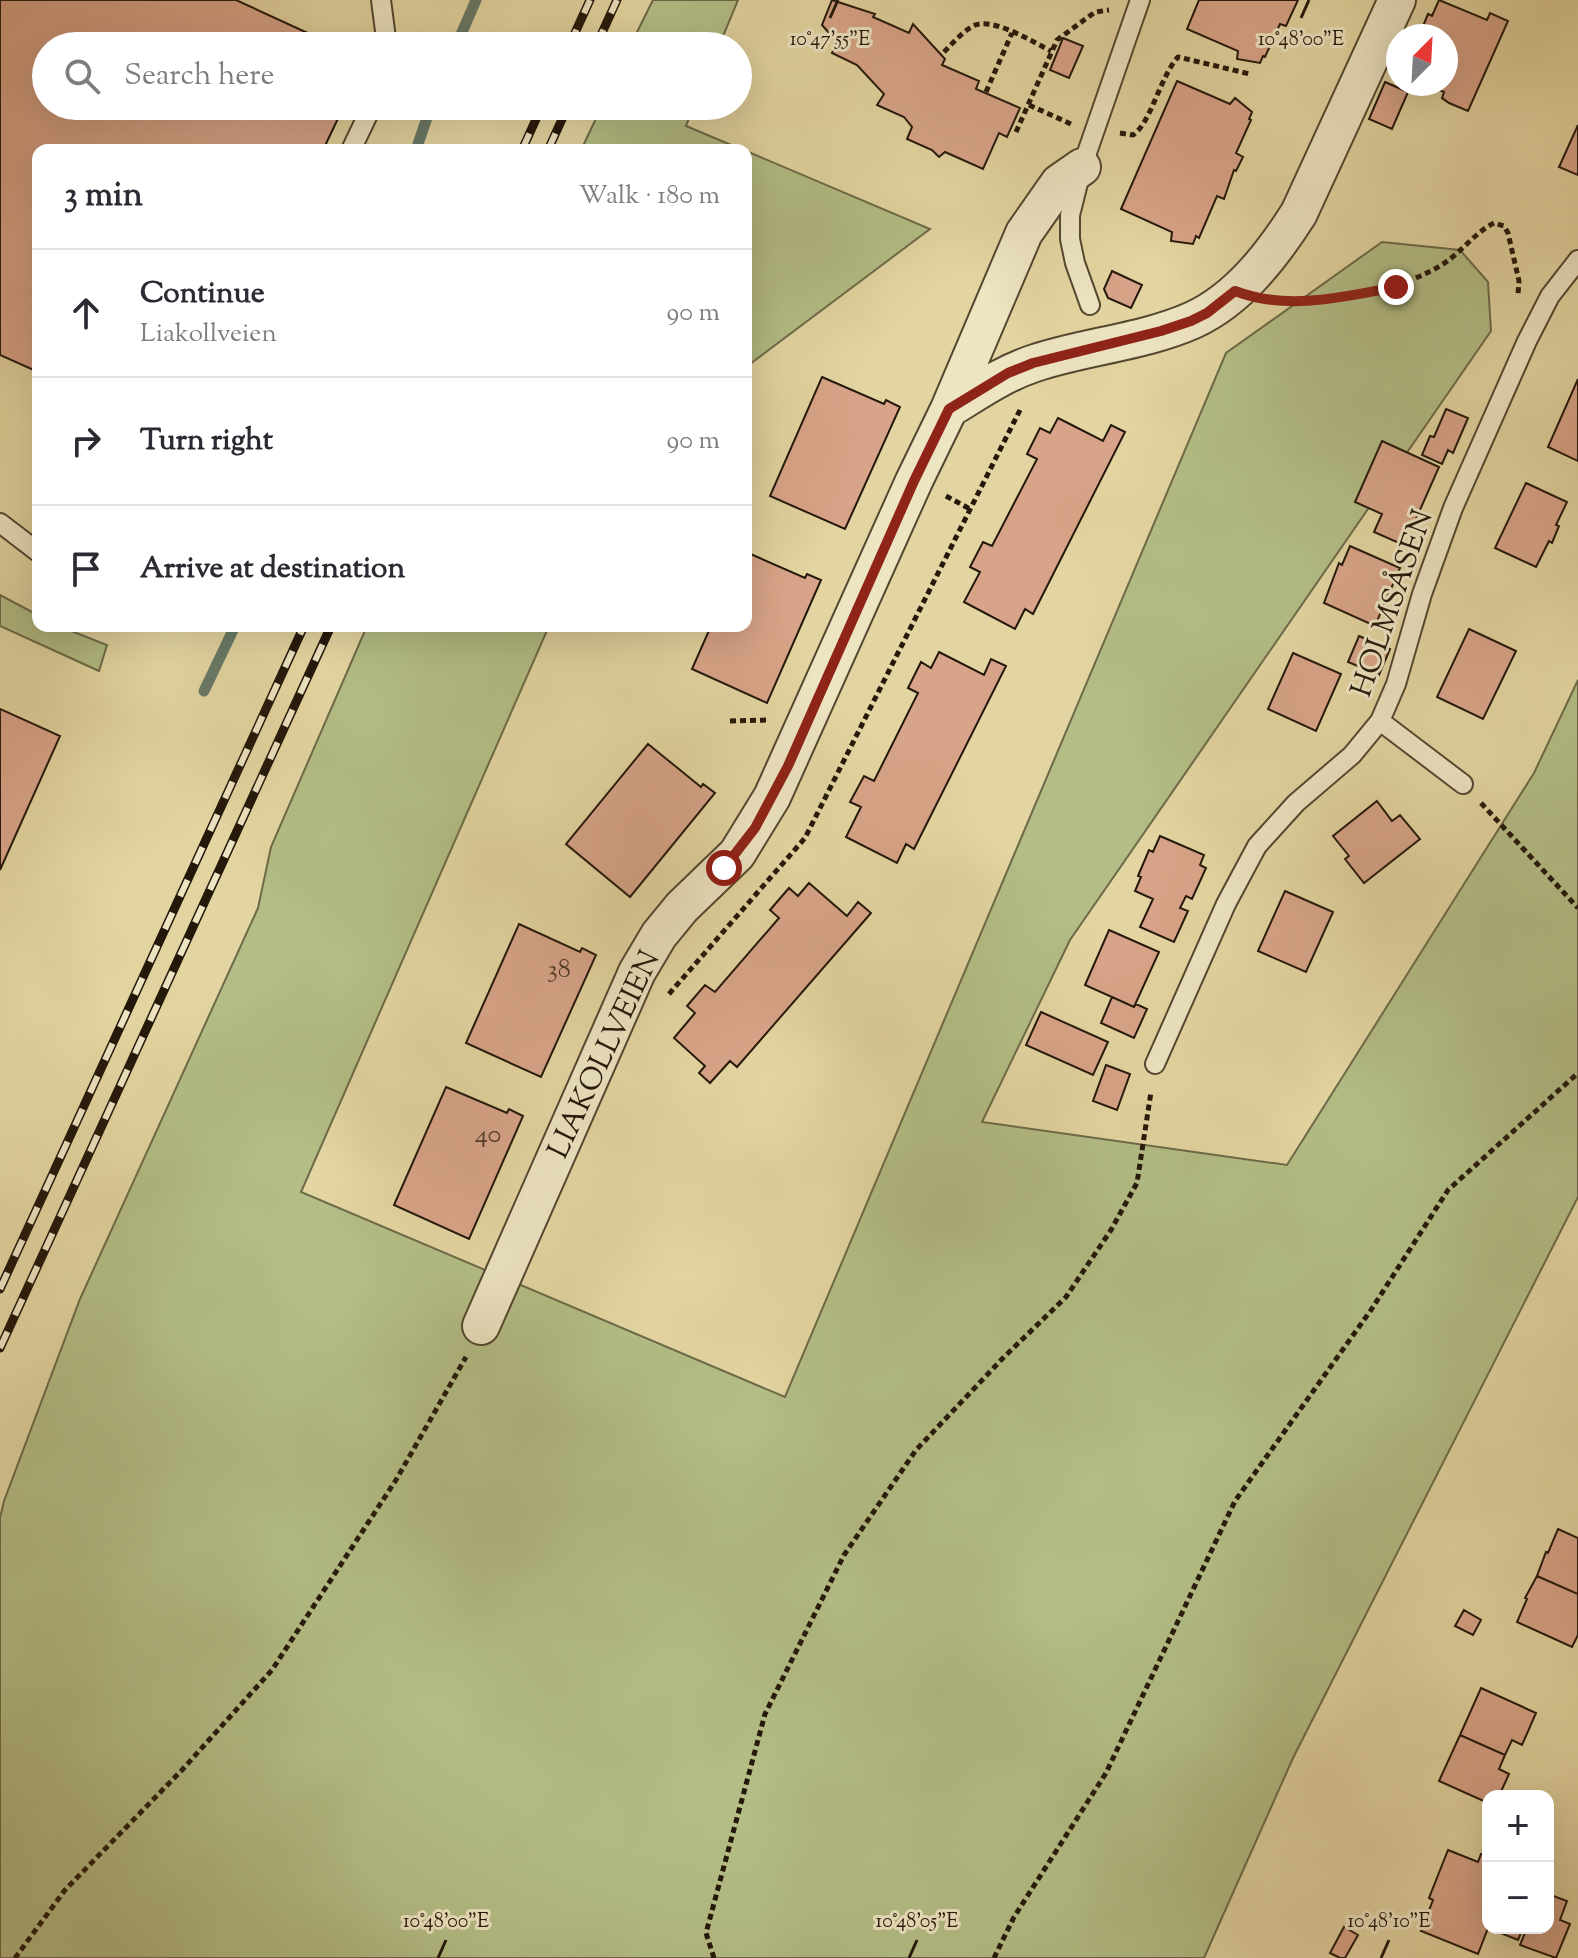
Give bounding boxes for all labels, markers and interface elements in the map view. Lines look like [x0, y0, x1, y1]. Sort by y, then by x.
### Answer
north arrow [1386, 24, 1458, 96]
text: 10°47'55"E [790, 26, 870, 55]
text: 10°48'00"E [1258, 26, 1344, 55]
search box [32, 32, 752, 120]
icon: search [60, 54, 104, 98]
text: Search here [124, 55, 274, 98]
text: 3 min [64, 172, 143, 221]
text: Walk · 180 m [579, 178, 720, 215]
route end [1378, 269, 1414, 305]
text: Continue [140, 273, 265, 316]
icon: ahead [64, 291, 108, 335]
text: 90 m [667, 295, 720, 332]
text: Liakollveien [140, 316, 277, 353]
icon: right [64, 419, 108, 463]
text: Turn right [140, 420, 273, 463]
text: 90 m [667, 423, 720, 460]
street label: HOLMSÅSEN [1341, 504, 1445, 703]
icon: arrive [64, 547, 108, 591]
text: Arrive at destination [140, 548, 405, 591]
route start [706, 850, 742, 886]
street label: LIAKOLLVEIEN [538, 944, 672, 1166]
house number: 38 [547, 952, 571, 989]
house number: 40 [475, 1117, 501, 1154]
map controls [1482, 1790, 1554, 1934]
button: + [1482, 1790, 1554, 1862]
button: − [1482, 1862, 1554, 1934]
text: 10°48'00"E [403, 1908, 489, 1937]
text: 10°48'05"E [876, 1908, 958, 1937]
text: 10°48'10"E [1347, 1908, 1431, 1937]

